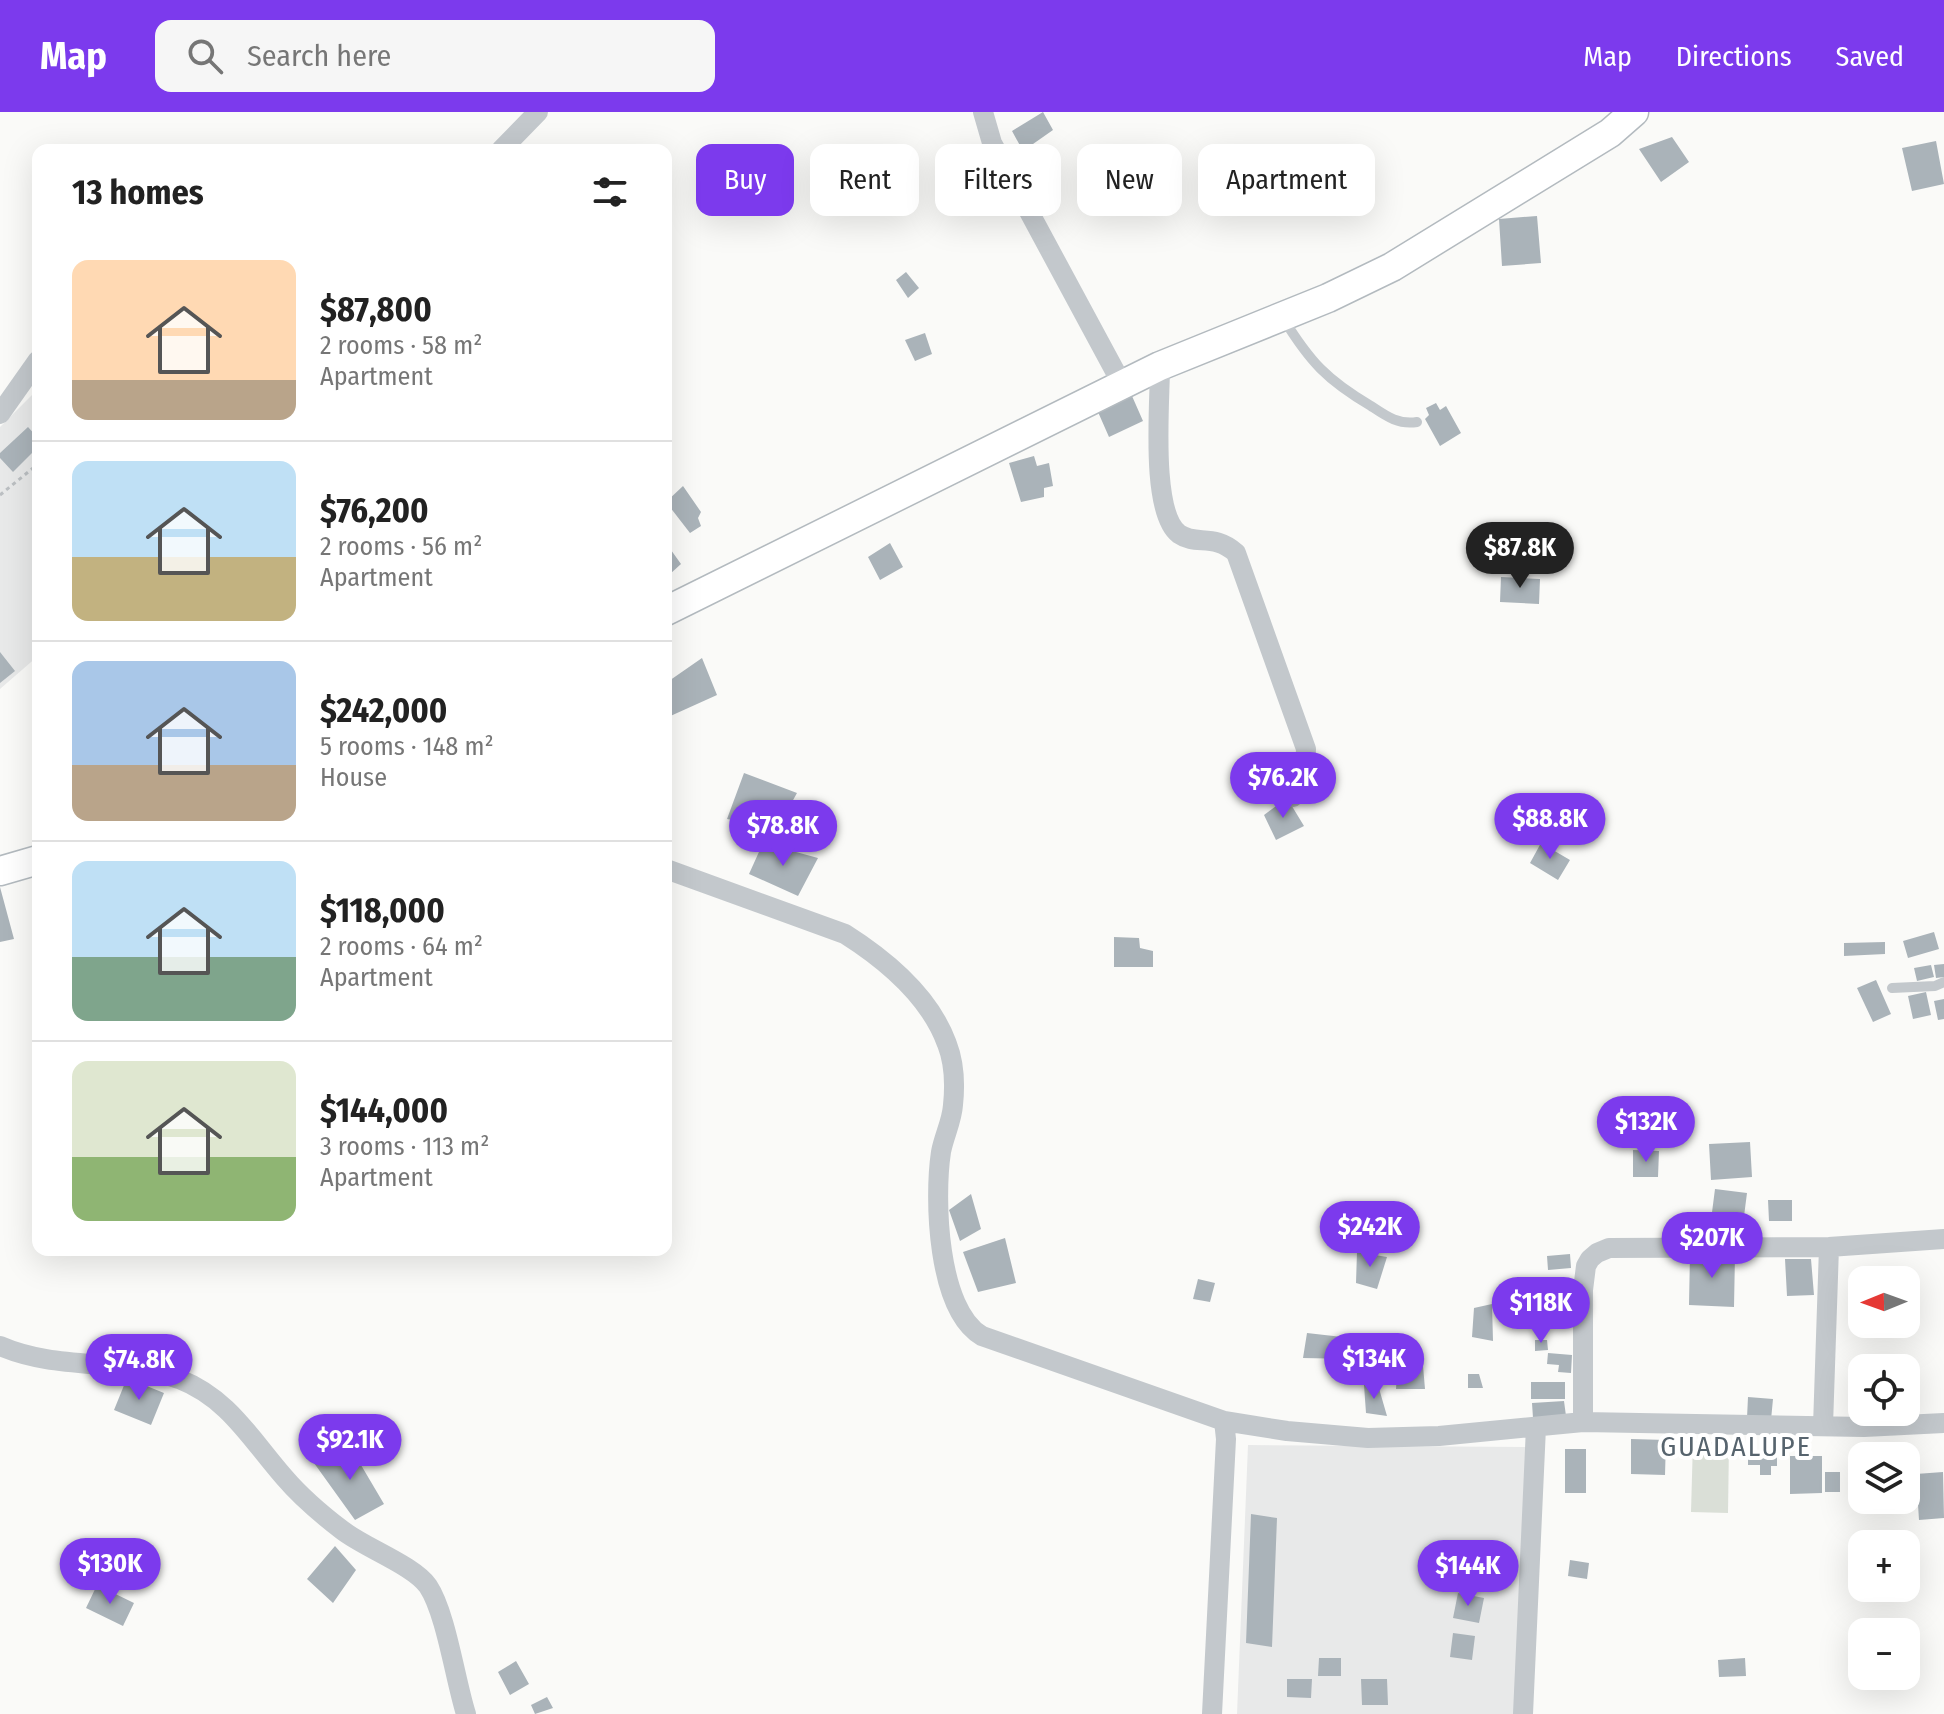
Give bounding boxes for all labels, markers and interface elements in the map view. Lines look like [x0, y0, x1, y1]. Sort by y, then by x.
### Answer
search box [155, 20, 715, 92]
text: Map [40, 33, 107, 79]
icon: search [183, 34, 227, 78]
text: Search here [247, 38, 391, 74]
text: Map [1583, 40, 1632, 73]
text: Directions [1676, 40, 1792, 73]
text: Saved [1836, 40, 1904, 73]
chip: Buy [696, 144, 794, 216]
chip: Rent [810, 144, 919, 216]
chip: Filters [935, 144, 1061, 216]
chip: New [1077, 144, 1182, 216]
chip: Apartment [1198, 144, 1375, 216]
icon: filters [588, 170, 632, 214]
text: 13 homes [72, 172, 204, 213]
text: $87,800 [320, 289, 432, 330]
icon: home [136, 292, 232, 388]
text: 2 rooms · 58 m² [320, 330, 482, 361]
text: Apartment [320, 361, 433, 392]
text: $76,200 [320, 490, 429, 531]
icon: home [136, 493, 232, 589]
pin: $87.8K [1455, 522, 1585, 590]
text: 2 rooms · 56 m² [320, 531, 482, 562]
text: $87.8K [1484, 532, 1556, 563]
text: Apartment [320, 562, 433, 593]
text: $242,000 [320, 690, 447, 731]
icon: home [136, 693, 232, 789]
text: 5 rooms · 148 m² [320, 731, 494, 762]
pin: $76.2K [1218, 752, 1348, 820]
text: House [320, 762, 387, 793]
text: $76.2K [1248, 762, 1318, 793]
pin: $88.8K [1485, 793, 1615, 861]
pin: $78.8K [718, 800, 848, 868]
text: $88.8K [1512, 803, 1588, 834]
text: $78.8K [747, 810, 819, 841]
text: $118,000 [320, 890, 445, 931]
icon: home [136, 893, 232, 989]
text: 2 rooms · 64 m² [320, 931, 483, 962]
text: Apartment [320, 962, 433, 993]
text: $144,000 [320, 1090, 448, 1131]
icon: home [136, 1093, 232, 1189]
pin: $132K [1590, 1096, 1702, 1164]
text: $132K [1615, 1106, 1677, 1137]
text: 3 rooms · 113 m² [320, 1131, 489, 1162]
text: Apartment [320, 1162, 433, 1193]
pin: $242K [1314, 1201, 1426, 1269]
text: $242K [1338, 1211, 1402, 1242]
pin: $207K [1656, 1212, 1768, 1280]
text: $207K [1680, 1222, 1744, 1253]
north arrow [1848, 1266, 1920, 1338]
map controls [1848, 1266, 1920, 1690]
pin: $118K [1485, 1277, 1597, 1345]
text: $118K [1510, 1287, 1572, 1318]
pin: $134K [1318, 1333, 1430, 1401]
pin: $74.8K [74, 1334, 204, 1402]
text: $134K [1342, 1343, 1406, 1374]
text: $74.8K [104, 1344, 174, 1375]
button: locate [1848, 1354, 1920, 1426]
pin: $92.1K [285, 1414, 415, 1482]
text: $92.1K [316, 1424, 384, 1455]
district label: GUADALUPE [1660, 1430, 1812, 1463]
button: layers [1848, 1442, 1920, 1514]
button: + [1848, 1530, 1920, 1602]
pin: $130K [54, 1538, 166, 1606]
pin: $144K [1412, 1540, 1524, 1608]
text: $130K [78, 1548, 142, 1579]
text: $144K [1436, 1550, 1500, 1581]
button: − [1848, 1618, 1920, 1690]

